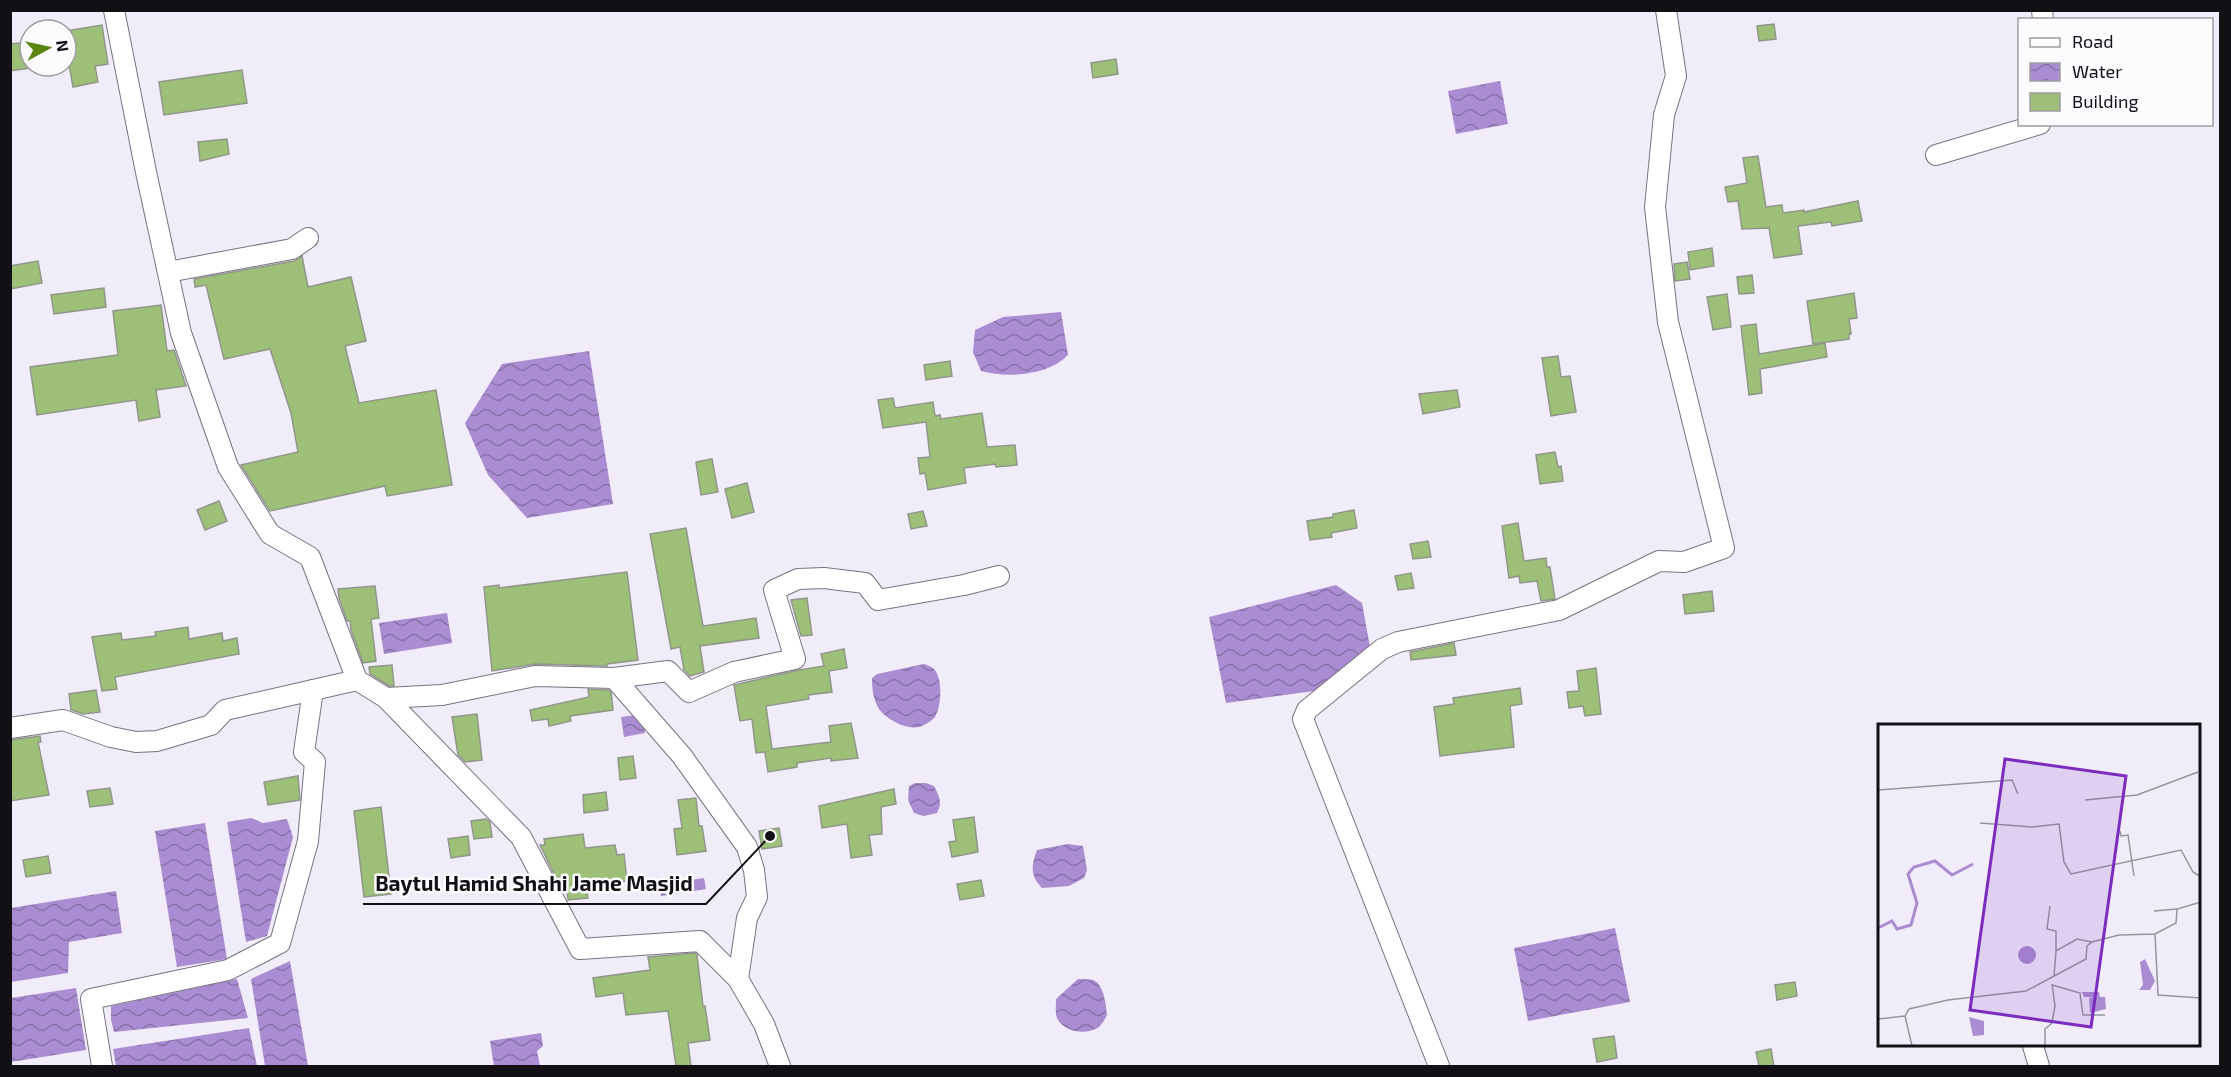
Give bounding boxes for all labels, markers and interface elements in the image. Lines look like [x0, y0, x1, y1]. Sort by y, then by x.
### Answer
north arrow [18, 18, 78, 78]
legend [2018, 18, 2213, 126]
text: Road [2072, 30, 2113, 52]
text: N [53, 39, 74, 53]
text: Water [2072, 60, 2122, 82]
text: Building [2072, 90, 2139, 112]
inset map [1878, 724, 2201, 1047]
callout: Baytul Hamid Shahi Jame Masjid [363, 865, 706, 904]
text: Baytul Hamid Shahi Jame Masjid [375, 870, 693, 896]

